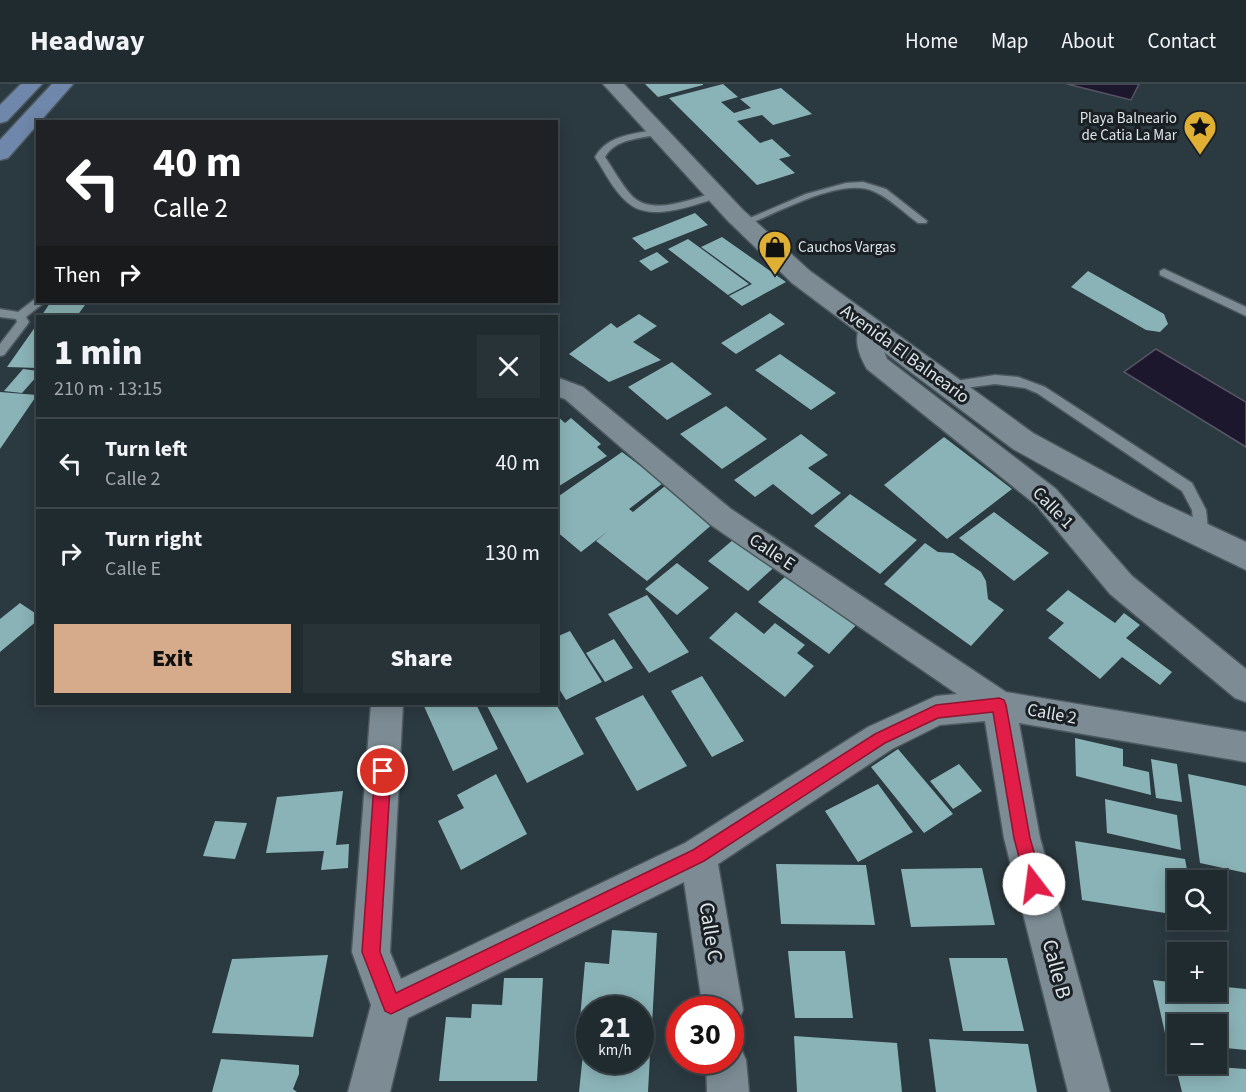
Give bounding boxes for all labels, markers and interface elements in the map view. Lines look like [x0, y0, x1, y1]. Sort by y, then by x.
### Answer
text: Headway [30, 21, 145, 61]
text: Home [905, 26, 958, 56]
text: Map [991, 26, 1029, 56]
text: About [1062, 26, 1114, 56]
text: Contact [1147, 26, 1216, 56]
place label: Playa Balneario de Catia La Mar [1080, 108, 1178, 146]
place icon: Playa Balneario de Catia La Mar [1182, 109, 1218, 156]
text: 40 m [153, 133, 242, 193]
icon: left [54, 144, 132, 222]
text: Calle 2 [153, 189, 228, 228]
shop icon: Cauchos Vargas [757, 229, 793, 276]
place label: Cauchos Vargas [798, 237, 896, 258]
icon: right [113, 258, 146, 291]
text: Then [54, 259, 101, 291]
street label: Avenida El Balneario [835, 299, 975, 409]
text: 1 min [54, 327, 142, 378]
button: close [477, 335, 540, 398]
text: 210 m · 13:15 [54, 375, 162, 403]
text: Turn left [105, 433, 187, 465]
icon: left [54, 447, 87, 480]
text: 40 m [495, 447, 540, 479]
text: Calle 2 [105, 465, 161, 493]
street label: Calle 1 [1027, 481, 1079, 535]
text: Turn right [105, 523, 202, 555]
street label: Calle E [744, 528, 800, 576]
icon: right [54, 537, 87, 570]
text: 130 m [485, 537, 540, 569]
text: Calle E [105, 555, 161, 583]
button: Exit [54, 624, 291, 693]
button: Share [303, 624, 540, 693]
street label: Calle 2 [1025, 697, 1079, 731]
pin [357, 745, 408, 796]
icon: arrive [366, 754, 399, 787]
position arrow [1002, 852, 1066, 916]
map controls [1167, 870, 1227, 1074]
button: search [1167, 870, 1227, 930]
street label: Calle C [691, 900, 731, 964]
street label: Calle B [1035, 936, 1079, 1002]
button: + [1167, 942, 1227, 1002]
speed limit sign: 30 [666, 996, 744, 1074]
text: 21 [599, 1006, 631, 1049]
button: − [1167, 1014, 1227, 1074]
text: km/h [598, 1040, 632, 1061]

